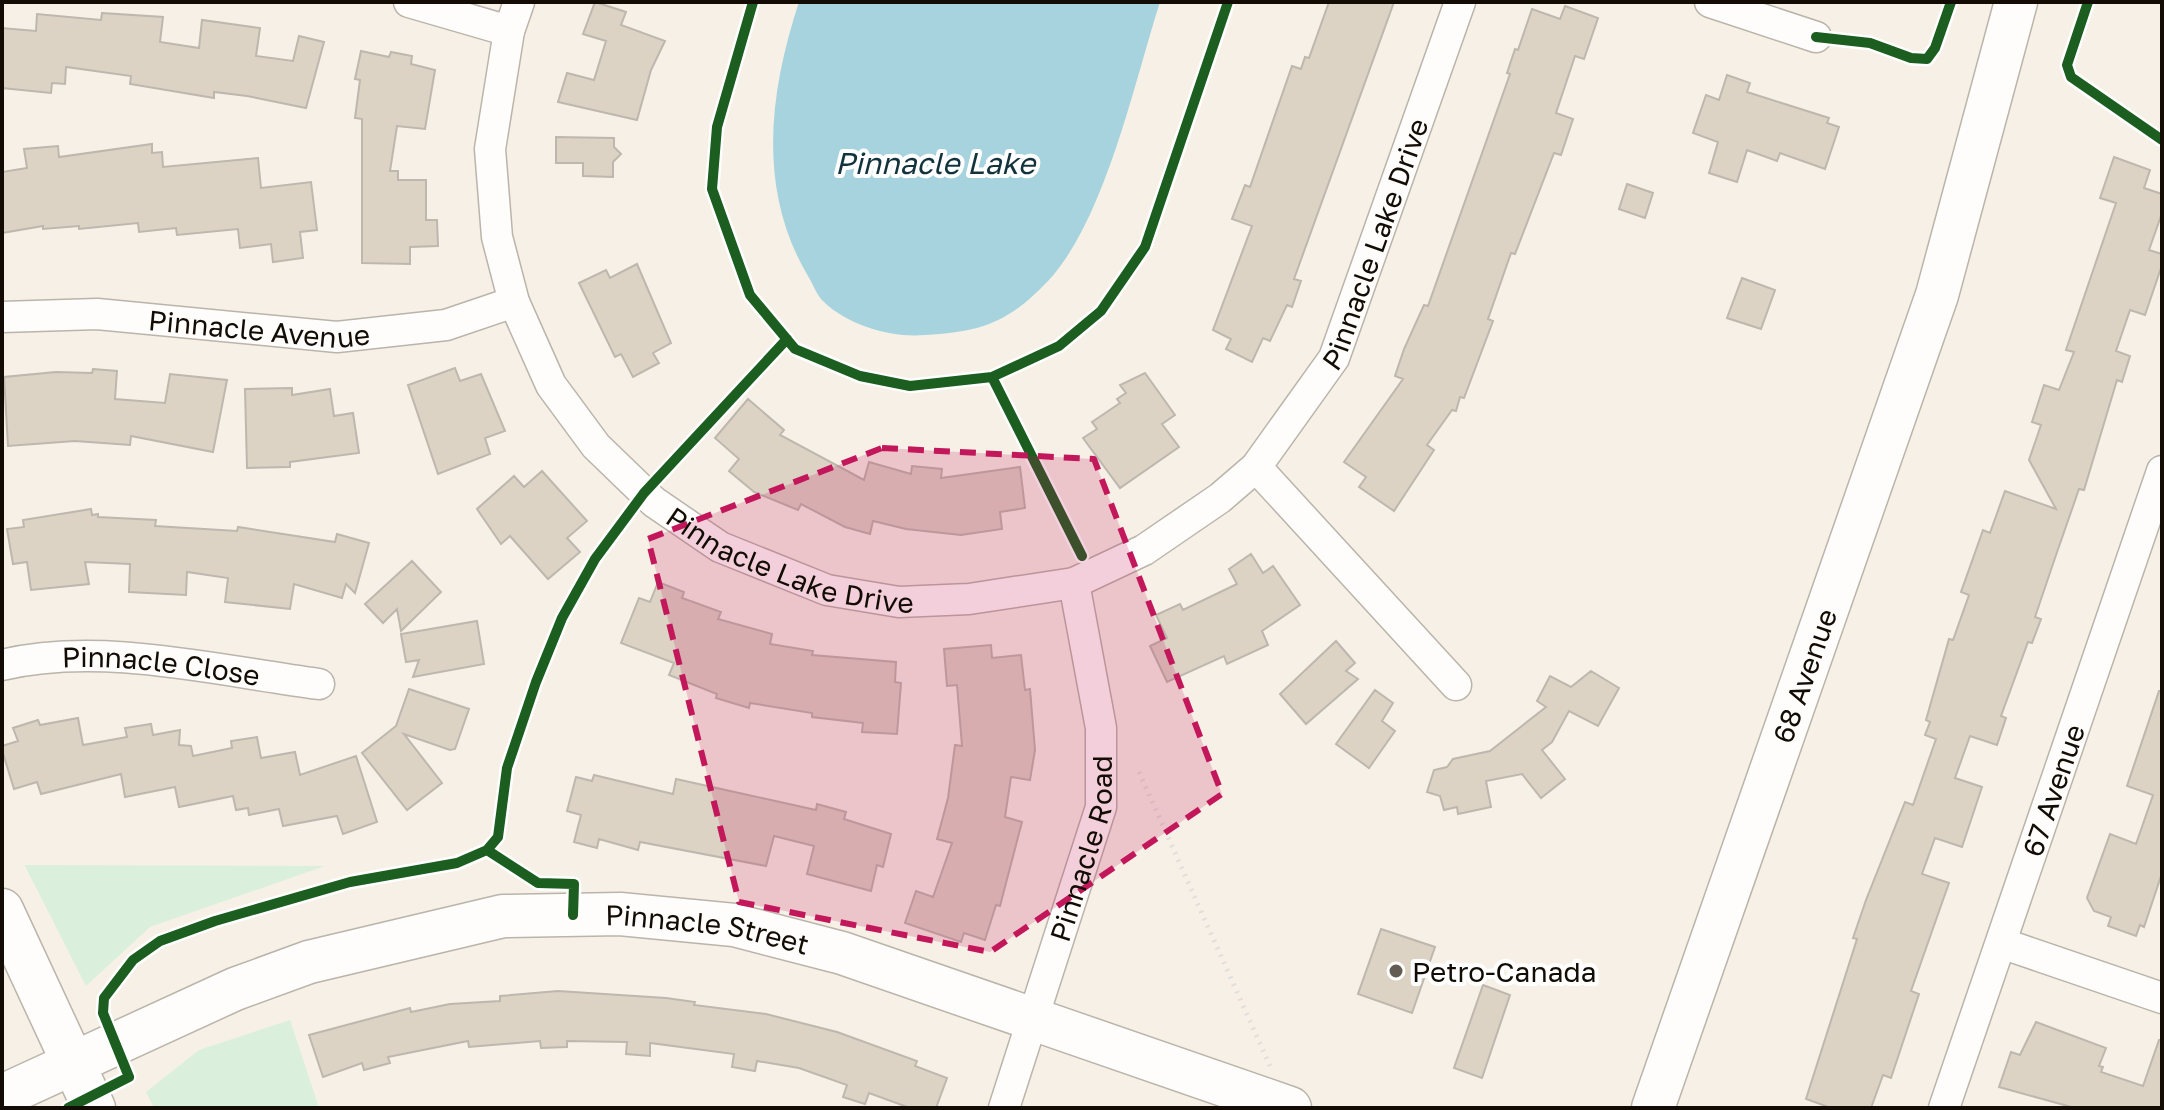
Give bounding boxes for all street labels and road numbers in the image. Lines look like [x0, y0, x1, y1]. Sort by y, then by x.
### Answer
street label: Pinnacle Lake Drive [1315, 114, 1434, 376]
street label: Pinnacle Avenue [147, 303, 372, 353]
street label: Pinnacle Lake Drive [661, 499, 914, 619]
street label: 68 Avenue [1765, 604, 1843, 747]
street label: Pinnacle Close [61, 639, 262, 691]
street label: 67 Avenue [2015, 720, 2091, 861]
street label: Pinnacle Road [1042, 755, 1118, 946]
street label: Pinnacle Street [605, 897, 813, 960]

